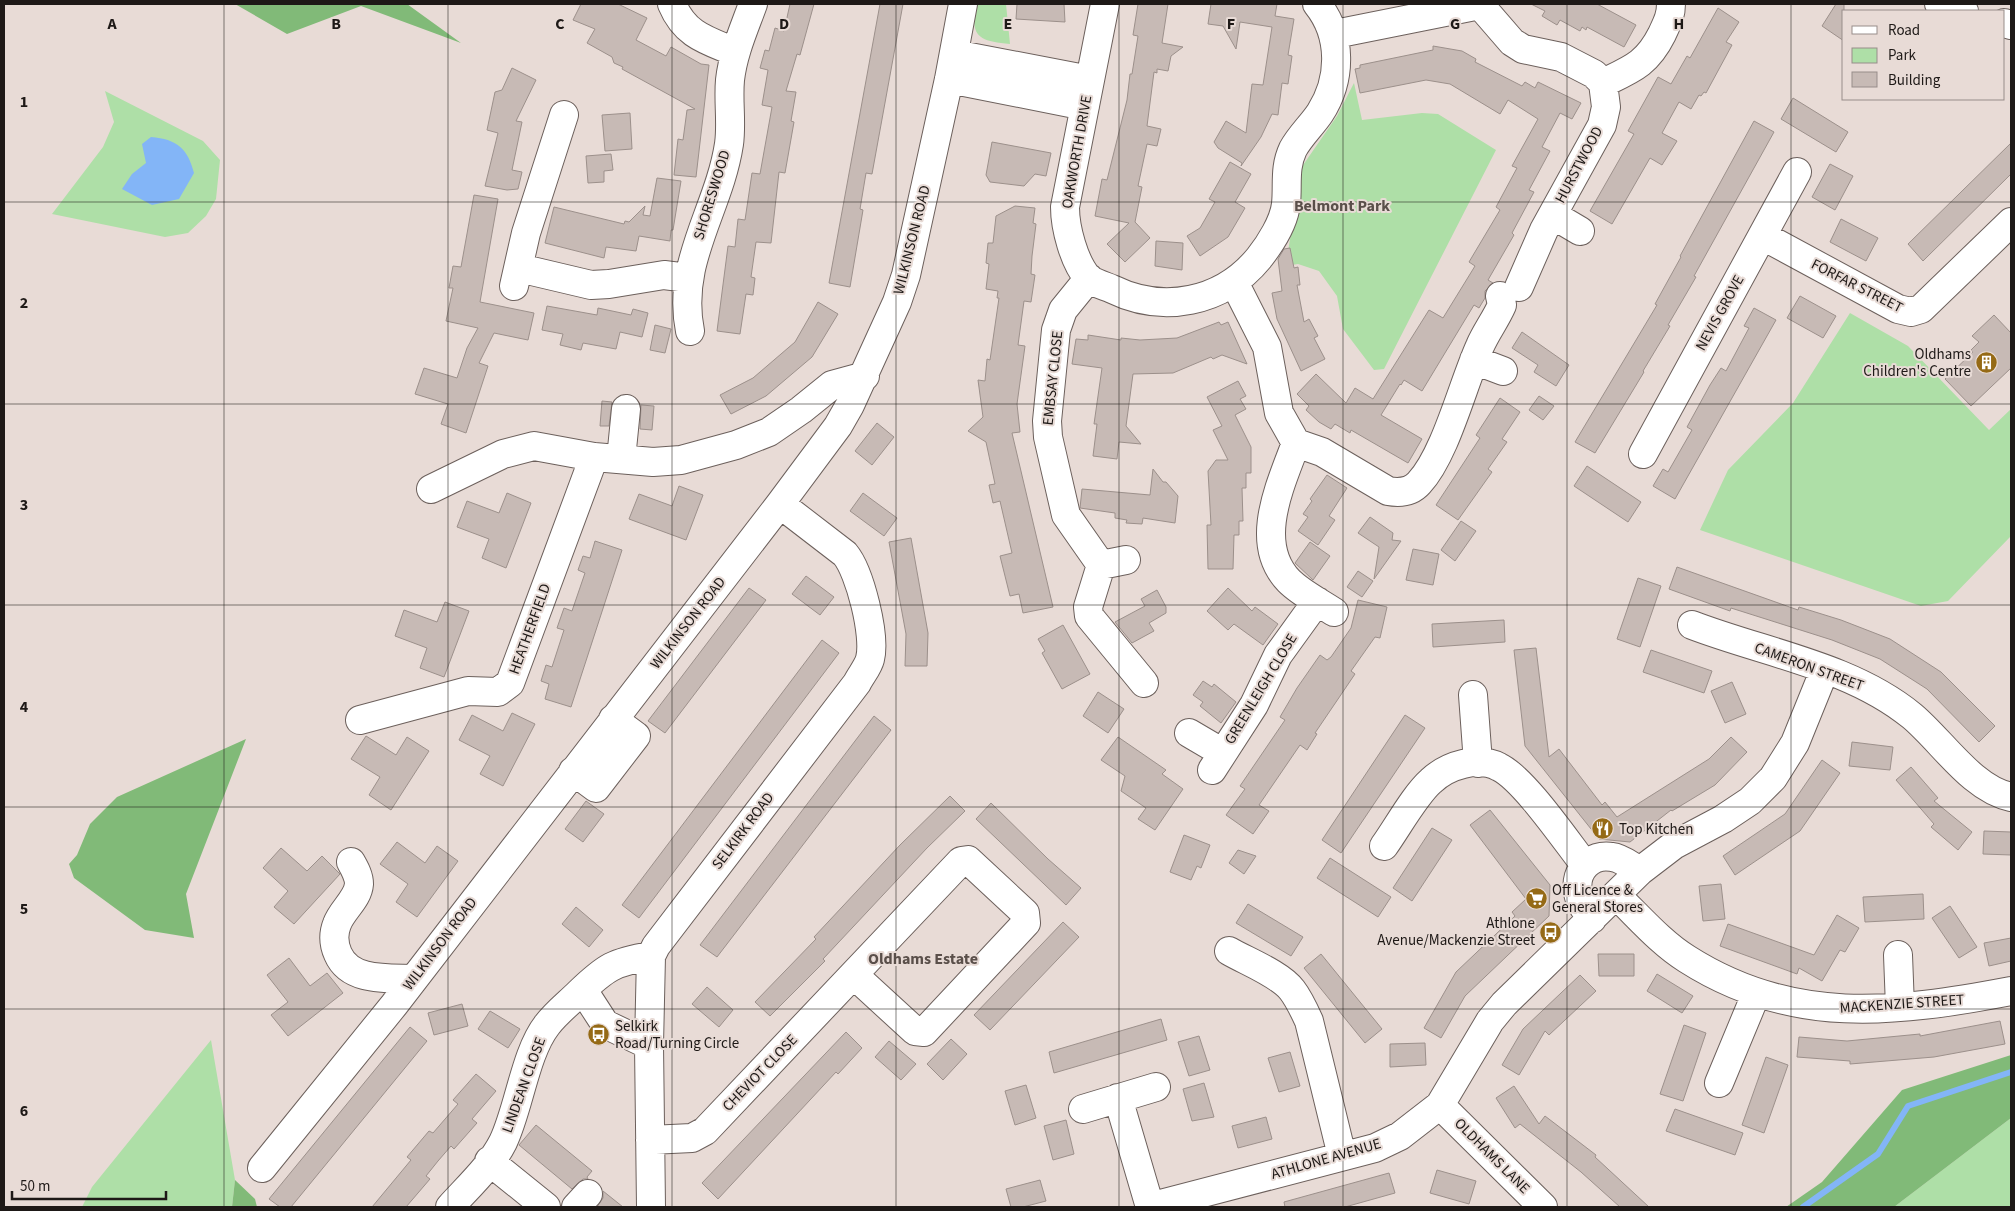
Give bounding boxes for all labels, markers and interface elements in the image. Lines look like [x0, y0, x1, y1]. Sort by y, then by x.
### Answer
legend [1842, 10, 2005, 100]
text: A [106, 13, 117, 35]
text: B [331, 13, 341, 35]
text: C [555, 13, 565, 35]
text: D [779, 13, 789, 35]
text: E [1004, 13, 1012, 35]
text: F [1227, 13, 1235, 35]
text: G [1450, 13, 1460, 35]
text: H [1674, 13, 1684, 35]
text: Road [1888, 20, 1920, 41]
text: Park [1888, 45, 1917, 66]
text: Building [1888, 70, 1941, 91]
text: 1 [20, 91, 28, 113]
street label: OAKWORTH DRIVE [1057, 94, 1097, 210]
street label: HURSTWOOD [1550, 123, 1608, 207]
street label: SHORESWOOD [688, 147, 736, 243]
street label: WILKINSON ROAD [888, 183, 936, 297]
district label: Belmont Park [1294, 195, 1390, 217]
street label: FORFAR STREET [1807, 254, 1907, 318]
street label: NEVIS GROVE [1691, 271, 1749, 355]
text: 2 [20, 292, 28, 314]
street label: EMBSAY CLOSE [1038, 330, 1068, 426]
place label: Oldhams Children's Centre [1863, 344, 1971, 382]
building icon: Oldhams Children's Centre [1975, 351, 1999, 375]
text: 3 [20, 494, 28, 516]
street label: WILKINSON ROAD [645, 572, 731, 674]
street label: HEATHERFIELD [504, 581, 556, 677]
street label: GREENLEIGH CLOSE [1220, 630, 1302, 748]
street label: CAMERON STREET [1751, 637, 1867, 697]
text: 4 [20, 696, 29, 718]
street label: SELKIRK ROAD [707, 788, 779, 874]
restaurant icon: Top Kitchen [1591, 817, 1615, 841]
place label: Top Kitchen [1619, 819, 1693, 840]
place label: Off Licence & General Stores [1552, 880, 1643, 918]
supermarket icon: Off Licence & General Stores [1524, 887, 1548, 911]
street label: WILKINSON ROAD [398, 893, 482, 995]
text: 5 [20, 898, 28, 920]
place label: Athlone Avenue/Mackenzie Street [1377, 913, 1535, 951]
bus stop icon: Athlone Avenue/Mackenzie Street [1539, 920, 1563, 944]
district label: Oldhams Estate [868, 948, 978, 970]
street label: MACKENZIE STREET [1839, 989, 1965, 1019]
place label: Selkirk Road/Turning Circle [615, 1016, 739, 1054]
bus stop icon: Selkirk Road/Turning Circle [587, 1023, 611, 1047]
street label: CHEVIOT CLOSE [718, 1030, 802, 1116]
street label: LINDEAN CLOSE [497, 1034, 551, 1136]
text: 6 [20, 1100, 28, 1122]
street label: OLDHAMS LANE [1449, 1113, 1535, 1199]
street label: ATHLONE AVENUE [1269, 1133, 1384, 1185]
scale bar [12, 1168, 166, 1200]
text: 50 m [20, 1176, 50, 1197]

